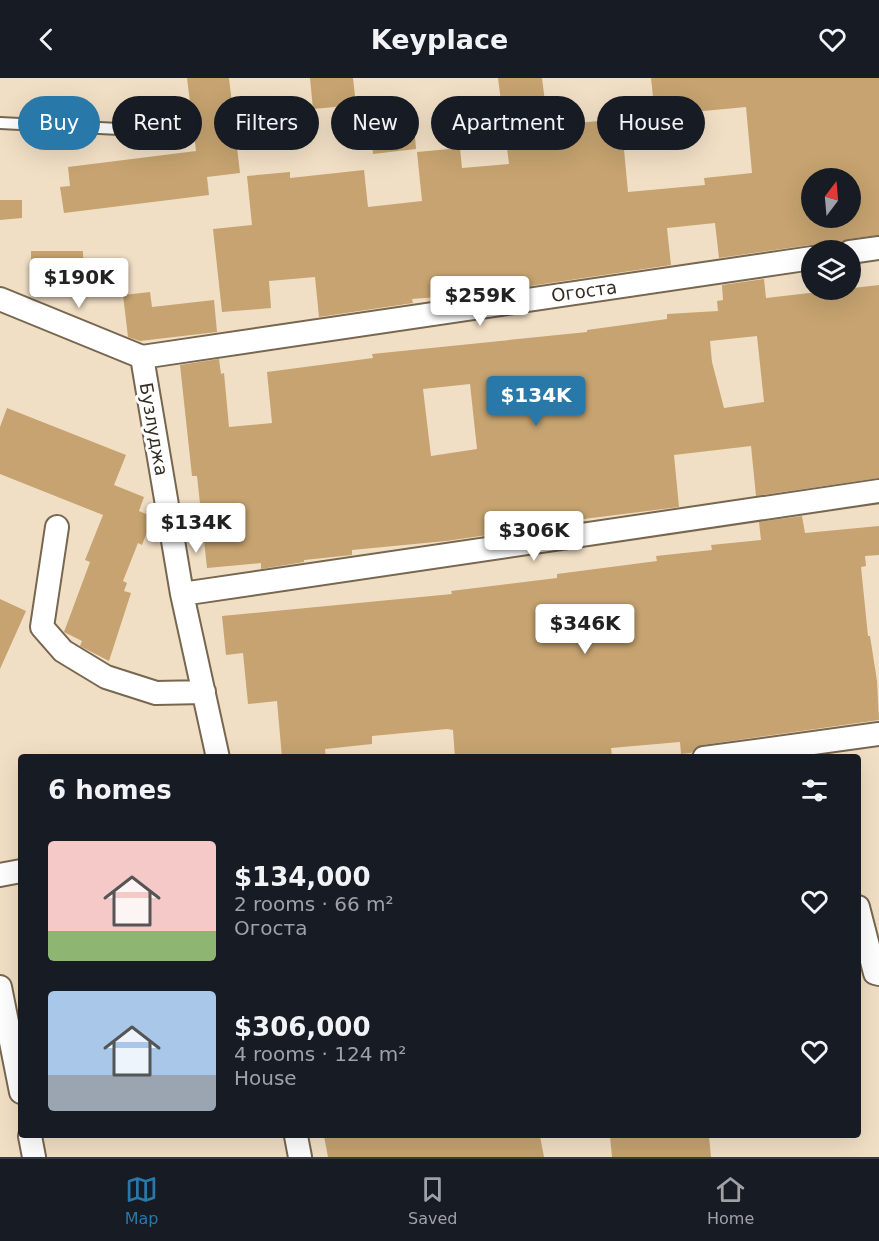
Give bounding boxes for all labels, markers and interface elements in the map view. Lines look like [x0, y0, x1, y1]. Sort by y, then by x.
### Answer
icon: back [30, 23, 63, 56]
icon: heart [816, 23, 849, 56]
text: Keyplace [371, 24, 508, 55]
chip: Buy [18, 96, 100, 150]
chip: Rent [112, 96, 202, 150]
chip: Filters [214, 96, 319, 150]
chip: New [331, 96, 419, 150]
chip: Apartment [431, 96, 585, 150]
chip: House [597, 96, 705, 150]
north arrow [801, 168, 861, 228]
map controls [801, 168, 861, 300]
button: layers [801, 240, 861, 300]
pin: $190K [37, 258, 121, 309]
text: $190K [43, 265, 115, 289]
pin: $259K [438, 276, 522, 327]
street label: Огоста [550, 276, 618, 306]
text: $259K [444, 283, 516, 307]
pin: $134K [494, 376, 578, 427]
street label: Бузлуджа [135, 381, 173, 477]
text: $134K [500, 383, 572, 407]
pin: $134K [154, 503, 238, 554]
text: $134K [160, 510, 232, 534]
pin: $306K [492, 511, 576, 562]
text: $306K [498, 518, 570, 542]
pin: $346K [543, 604, 627, 655]
text: $346K [549, 611, 621, 635]
icon: filters [798, 774, 831, 807]
text: 6 homes [48, 775, 172, 805]
text: $134,000 [234, 862, 371, 892]
icon: home [96, 865, 168, 937]
icon: heart [798, 885, 831, 918]
text: 2 rooms · 66 m² [234, 892, 394, 916]
text: Огоста [234, 916, 307, 940]
text: $306,000 [234, 1012, 371, 1042]
icon: home [96, 1015, 168, 1087]
icon: heart [798, 1035, 831, 1068]
text: 4 rooms · 124 m² [234, 1042, 406, 1066]
text: House [234, 1066, 297, 1090]
tab: Map [125, 1173, 159, 1228]
tab: Saved [408, 1173, 457, 1228]
tab: Home [707, 1173, 754, 1228]

